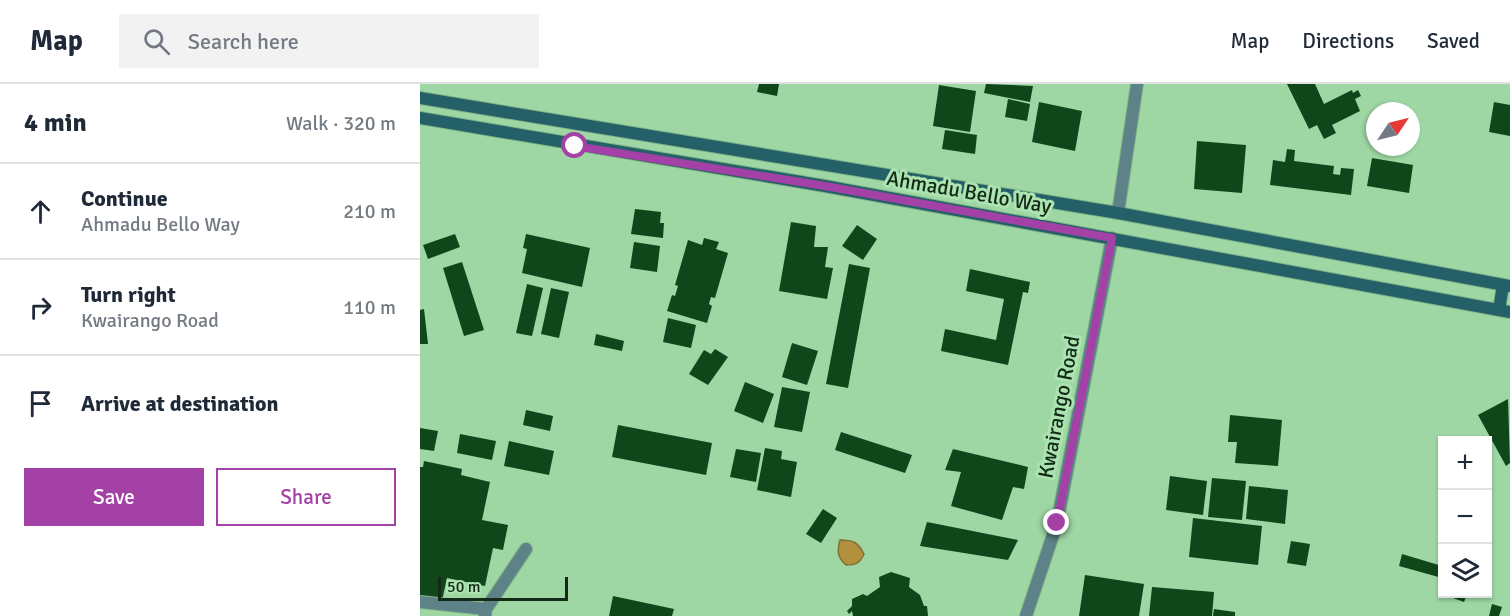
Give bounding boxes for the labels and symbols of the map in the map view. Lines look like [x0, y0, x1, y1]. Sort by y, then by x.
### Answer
north arrow [1366, 102, 1420, 156]
route start [561, 132, 587, 158]
street label: Ahmadu Bello Way [885, 165, 1054, 219]
street label: Kwairango Road [1032, 334, 1086, 480]
route end [1043, 509, 1069, 535]
scale bar [438, 574, 568, 602]

